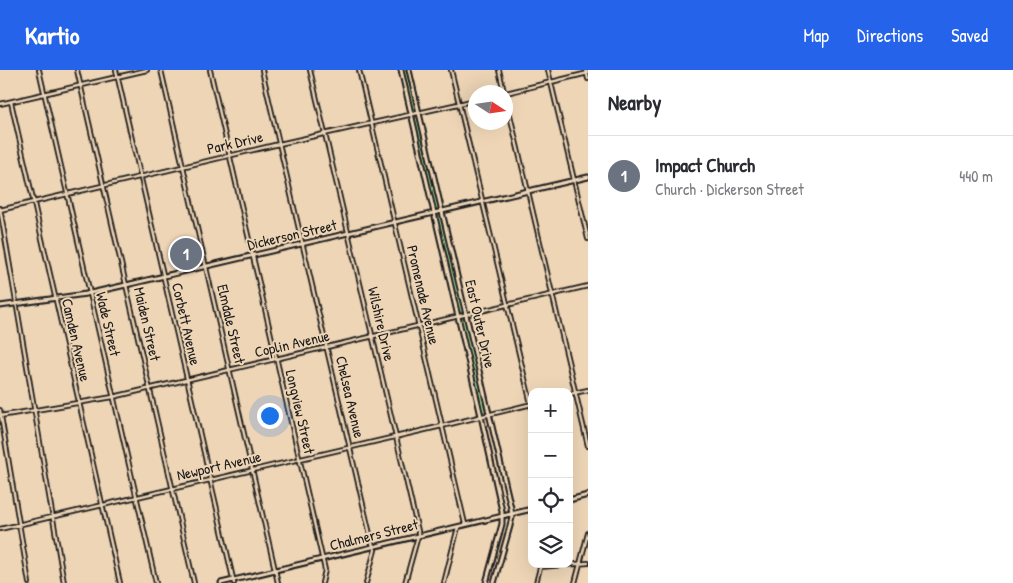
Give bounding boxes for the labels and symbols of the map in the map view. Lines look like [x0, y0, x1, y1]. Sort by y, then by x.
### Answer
north arrow [468, 85, 513, 130]
street label: Park Drive [205, 126, 265, 159]
street label: Dickerson Street [245, 214, 340, 255]
pin: 1 [170, 235, 202, 273]
street label: Promenade Avenue [402, 243, 445, 347]
street label: East Outer Drive [460, 278, 501, 370]
street label: Corbett Avenue [167, 281, 206, 367]
street label: Elmdale Street [212, 282, 251, 366]
street label: Maiden Street [129, 285, 166, 364]
street label: Wilshire Drive [363, 285, 400, 363]
street label: Wade Street [91, 290, 126, 359]
street label: Camden Avenue [57, 296, 96, 383]
street label: Coplin Avenue [252, 325, 331, 362]
street label: Chelsea Avenue [331, 354, 370, 440]
street label: Longview Street [281, 368, 321, 457]
your location [257, 403, 283, 429]
street label: Newport Avenue [175, 446, 263, 485]
street label: Chalmers Street [327, 513, 421, 556]

